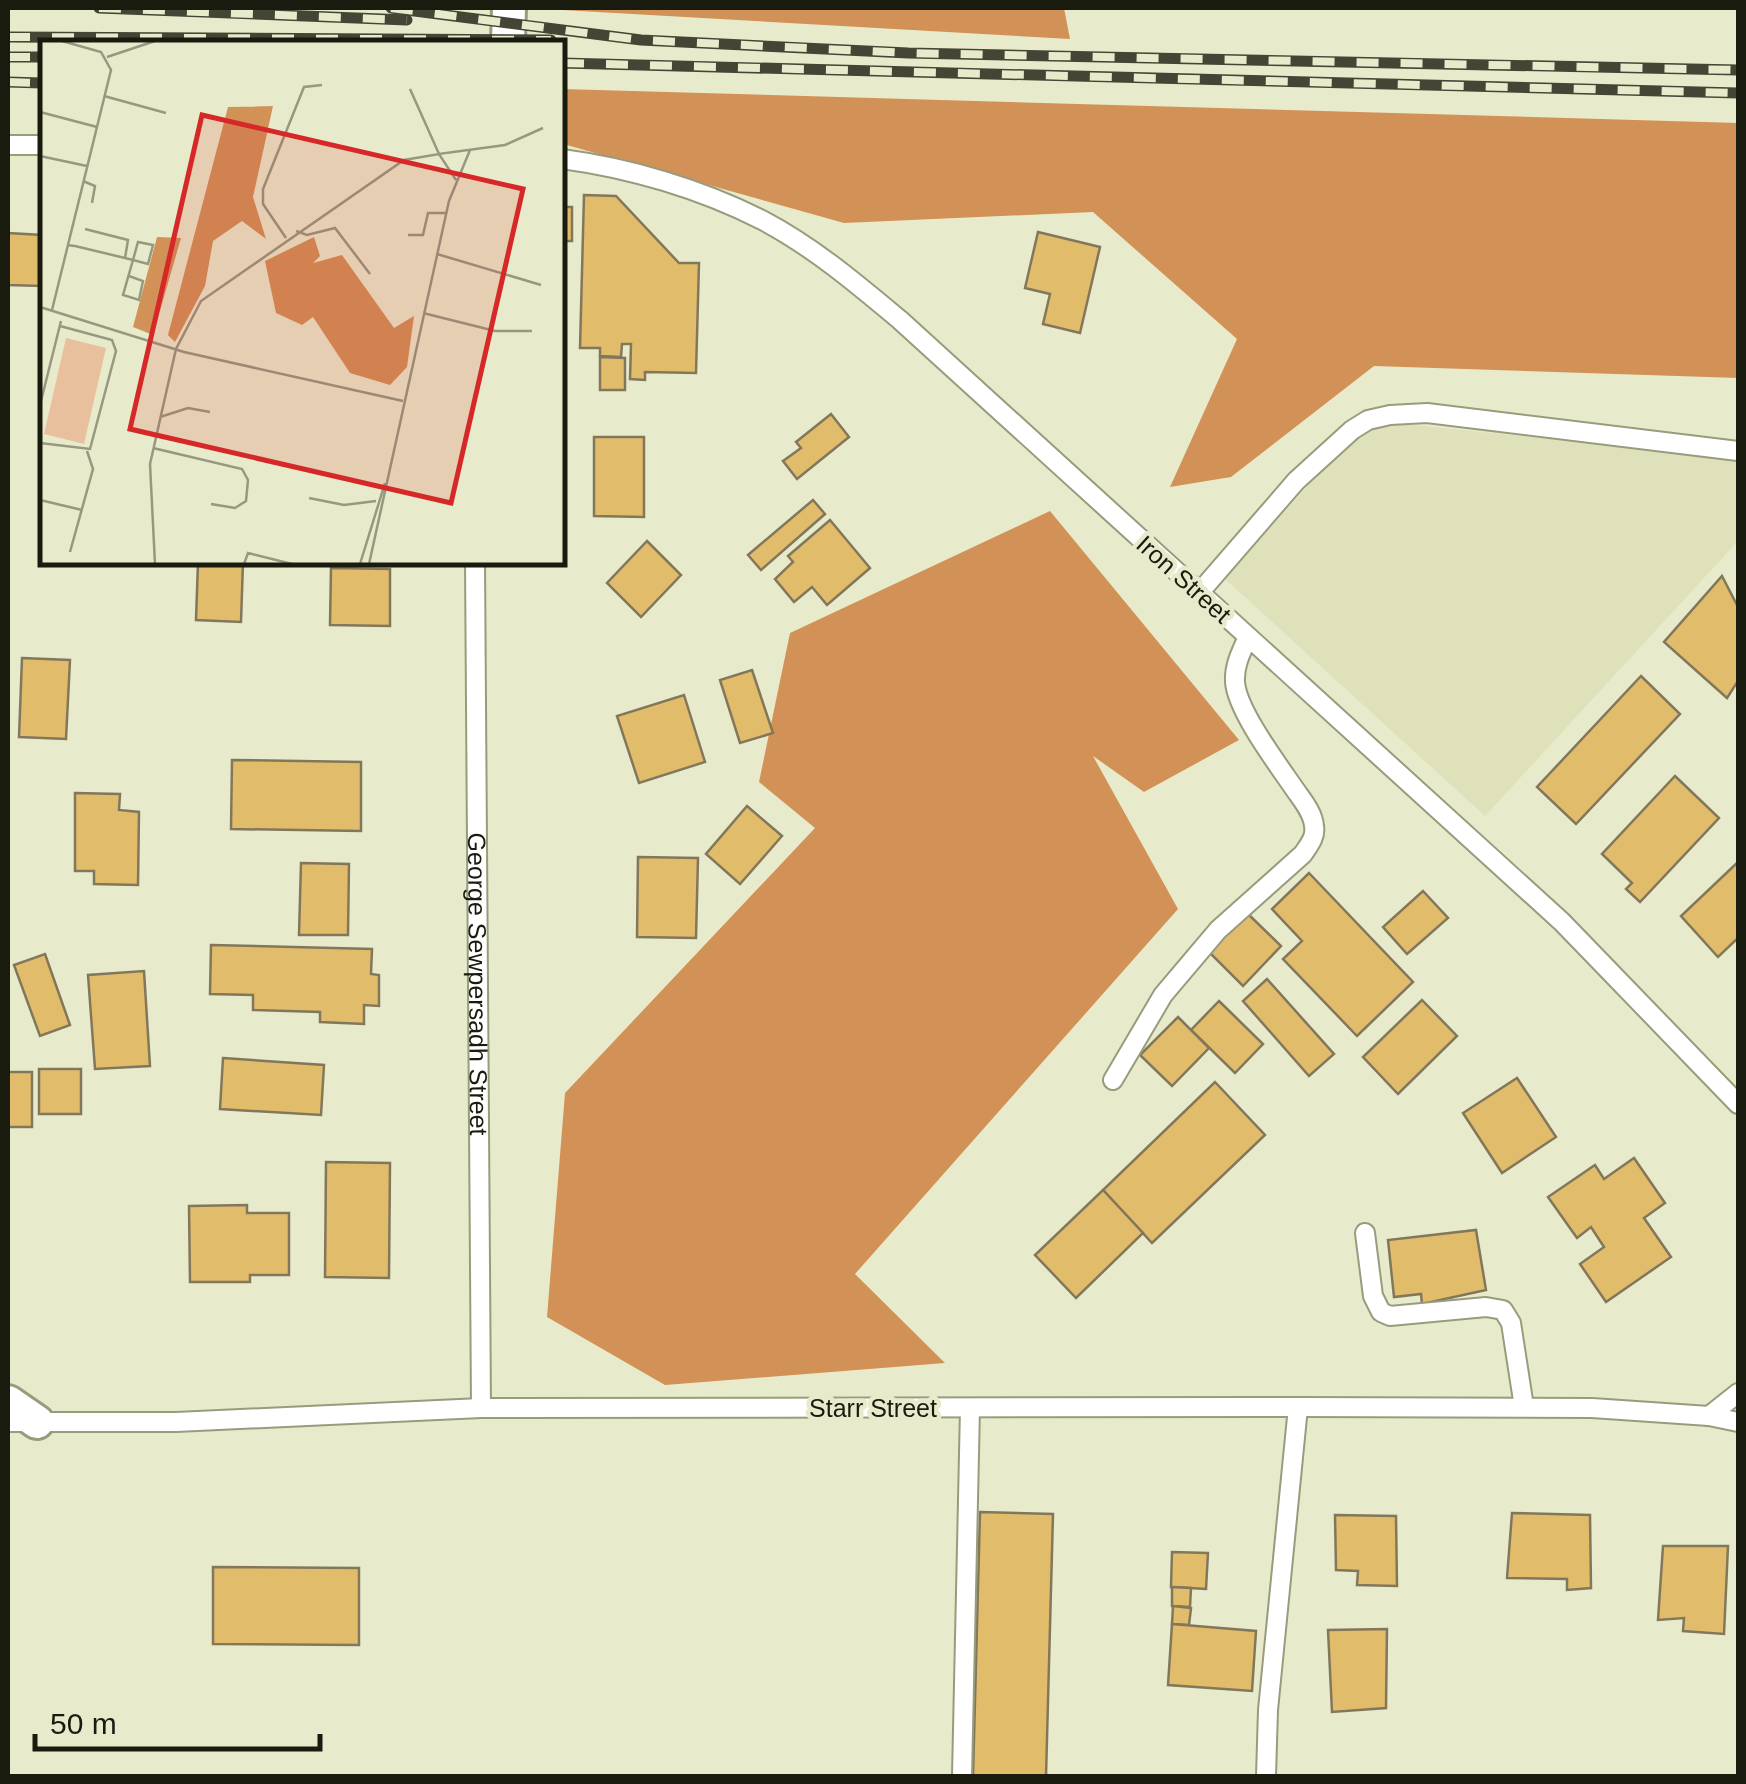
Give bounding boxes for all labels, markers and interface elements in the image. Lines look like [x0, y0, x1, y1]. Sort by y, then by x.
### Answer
inset map [40, 40, 565, 565]
street label: Iron Street [1131, 530, 1237, 628]
street label: George Sewpersadh Street [463, 832, 493, 1136]
street label: Starr Street [809, 1394, 937, 1422]
scale bar [35, 1689, 320, 1751]
text: 50 m [50, 1707, 117, 1740]

